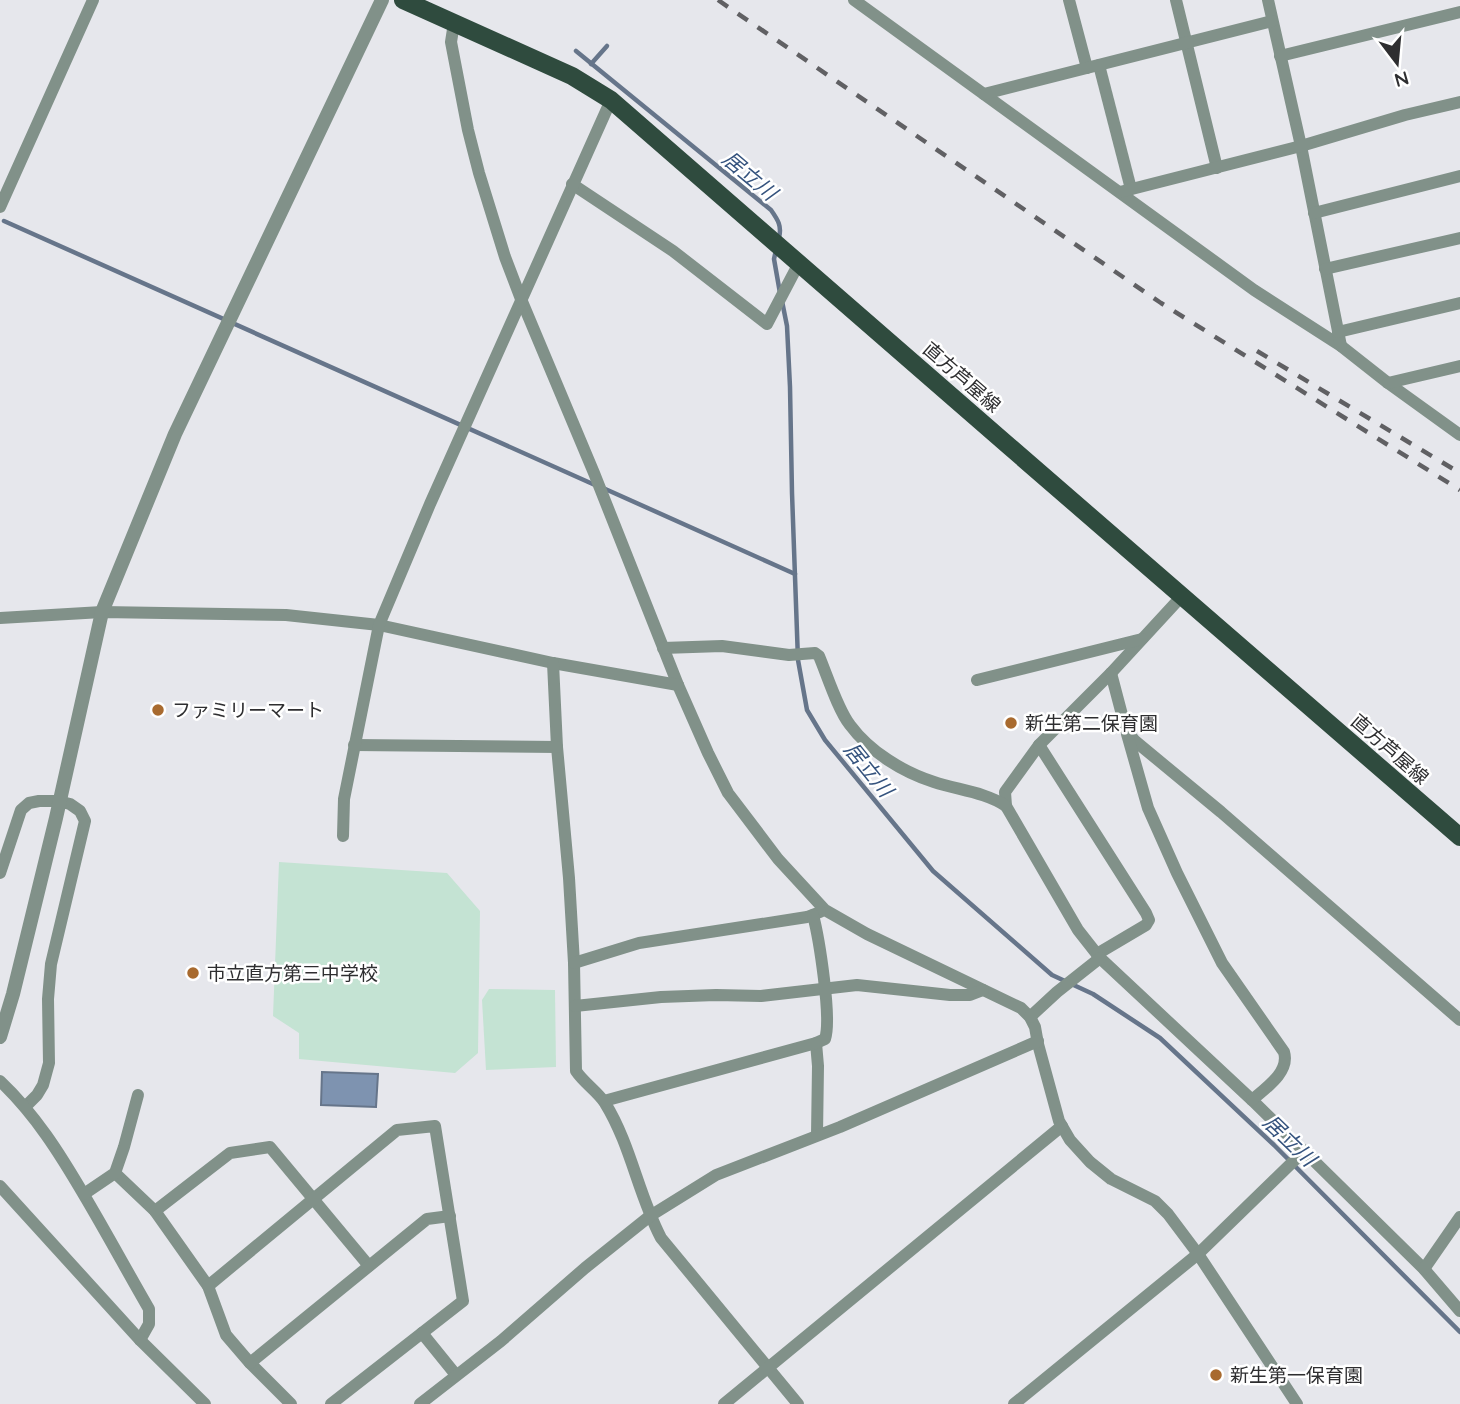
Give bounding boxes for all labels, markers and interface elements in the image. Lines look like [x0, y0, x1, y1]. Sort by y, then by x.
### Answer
north arrow [1362, 28, 1432, 98]
text: N [1392, 66, 1412, 93]
water label: 居立川 [718, 145, 784, 206]
street label: 直方芦屋線 [918, 337, 1006, 417]
place label: ファミリーマート [172, 698, 324, 722]
marker: ファミリーマート [150, 702, 166, 718]
street label: 直方芦屋線 [1346, 709, 1434, 789]
place label: 新生第二保育園 [1025, 711, 1158, 735]
marker: 新生第二保育園 [1003, 715, 1019, 731]
water label: 居立川 [839, 736, 900, 803]
place label: 市立直方第三中学校 [207, 961, 378, 985]
marker: 市立直方第三中学校 [185, 965, 201, 981]
water label: 居立川 [1258, 1109, 1323, 1173]
place label: 新生第一保育園 [1230, 1363, 1363, 1387]
marker: 新生第一保育園 [1208, 1367, 1224, 1383]

